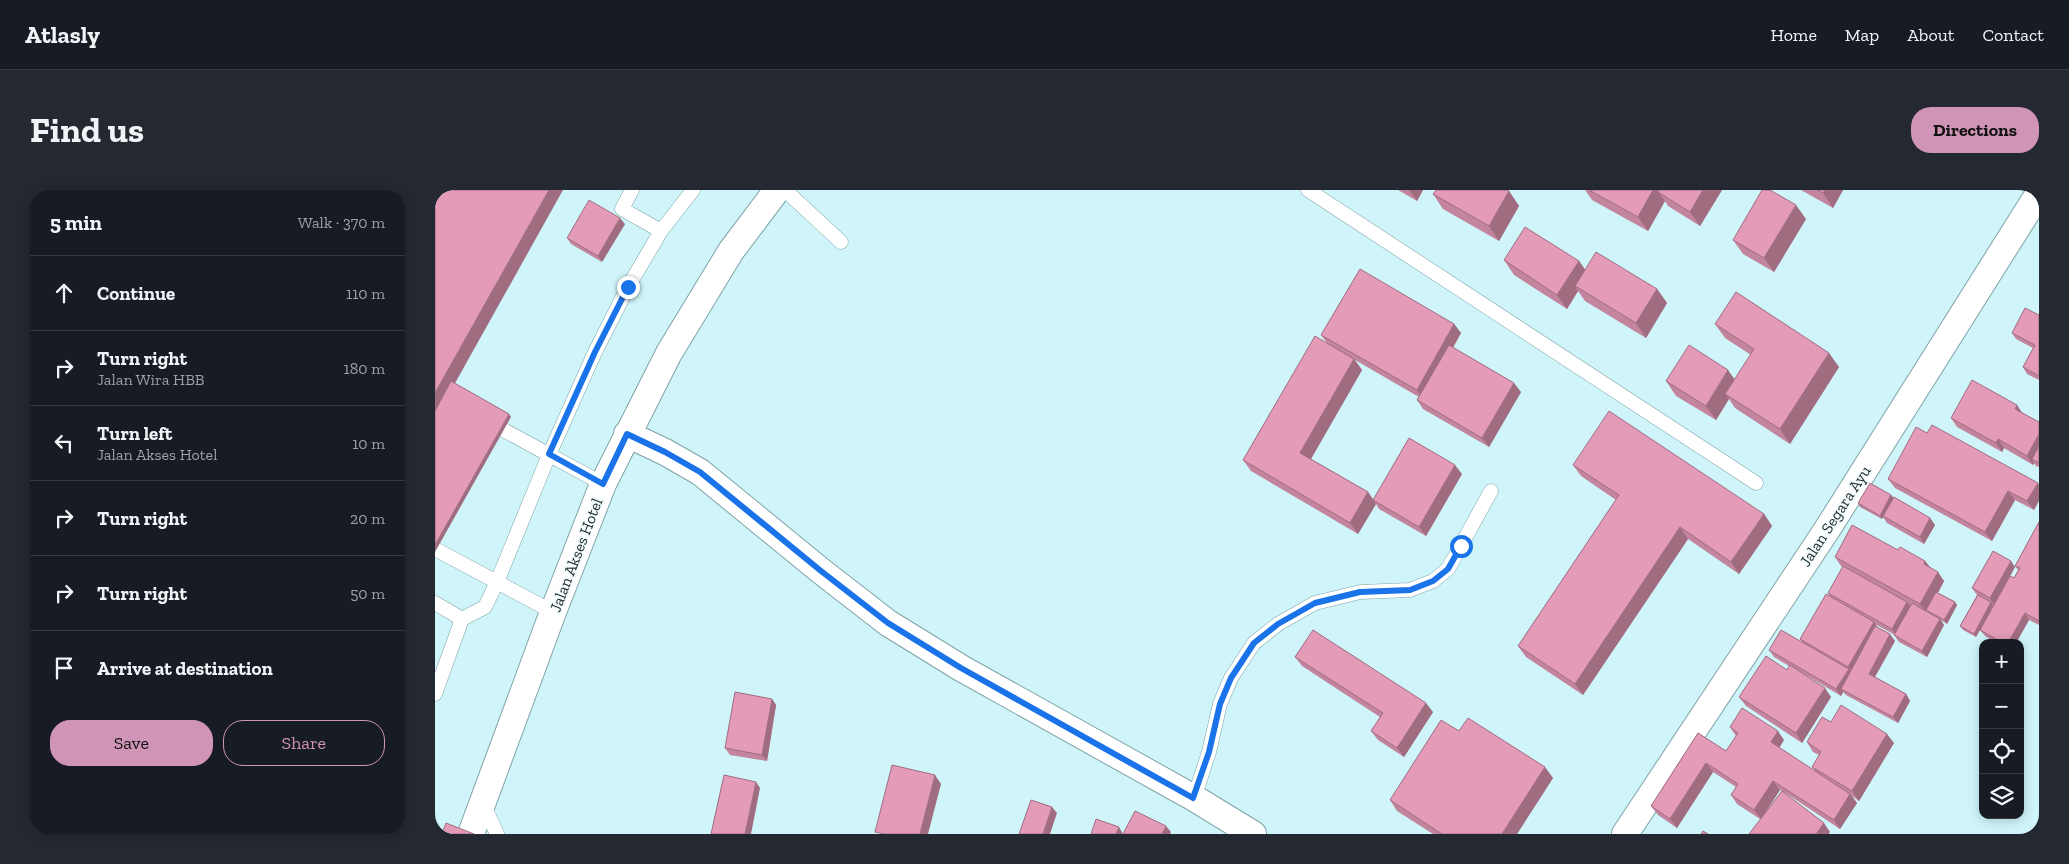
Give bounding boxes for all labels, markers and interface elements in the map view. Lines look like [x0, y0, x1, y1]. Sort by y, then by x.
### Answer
text: Atlasly [25, 20, 100, 49]
text: Home [1770, 24, 1817, 46]
text: Map [1845, 24, 1879, 46]
text: About [1907, 24, 1954, 46]
text: Contact [1982, 24, 2044, 46]
button: Directions [1911, 107, 2039, 153]
text: Find us [30, 109, 144, 151]
text: 5 min [50, 210, 102, 235]
text: Walk · 370 m [298, 213, 385, 232]
route end [617, 276, 640, 299]
icon: ahead [50, 279, 78, 307]
text: Continue [97, 282, 175, 305]
text: 110 m [346, 284, 385, 303]
text: Turn right [97, 347, 187, 370]
icon: right [50, 354, 78, 382]
text: 180 m [344, 359, 385, 378]
text: Jalan Wira HBB [97, 370, 205, 389]
text: Turn left [97, 422, 172, 445]
icon: left [50, 429, 78, 457]
text: 10 m [352, 434, 385, 453]
text: Jalan Akses Hotel [97, 445, 217, 464]
street label: Jalan Segara Ayu [1795, 462, 1875, 570]
street label: Jalan Akses Hotel [546, 495, 606, 615]
icon: right [50, 504, 78, 532]
text: Turn right [97, 507, 187, 530]
text: 20 m [350, 509, 385, 528]
route start [1450, 535, 1473, 558]
icon: right [50, 579, 78, 607]
text: Turn right [97, 582, 187, 605]
text: 50 m [350, 584, 385, 603]
map controls [1979, 639, 2024, 819]
button: + [1979, 639, 2024, 684]
icon: arrive [50, 654, 78, 682]
text: Arrive at destination [97, 657, 273, 680]
button: − [1979, 684, 2024, 729]
button: Save [50, 720, 213, 766]
button: Share [223, 720, 385, 766]
button: locate [1979, 729, 2024, 774]
button: layers [1979, 774, 2024, 819]

